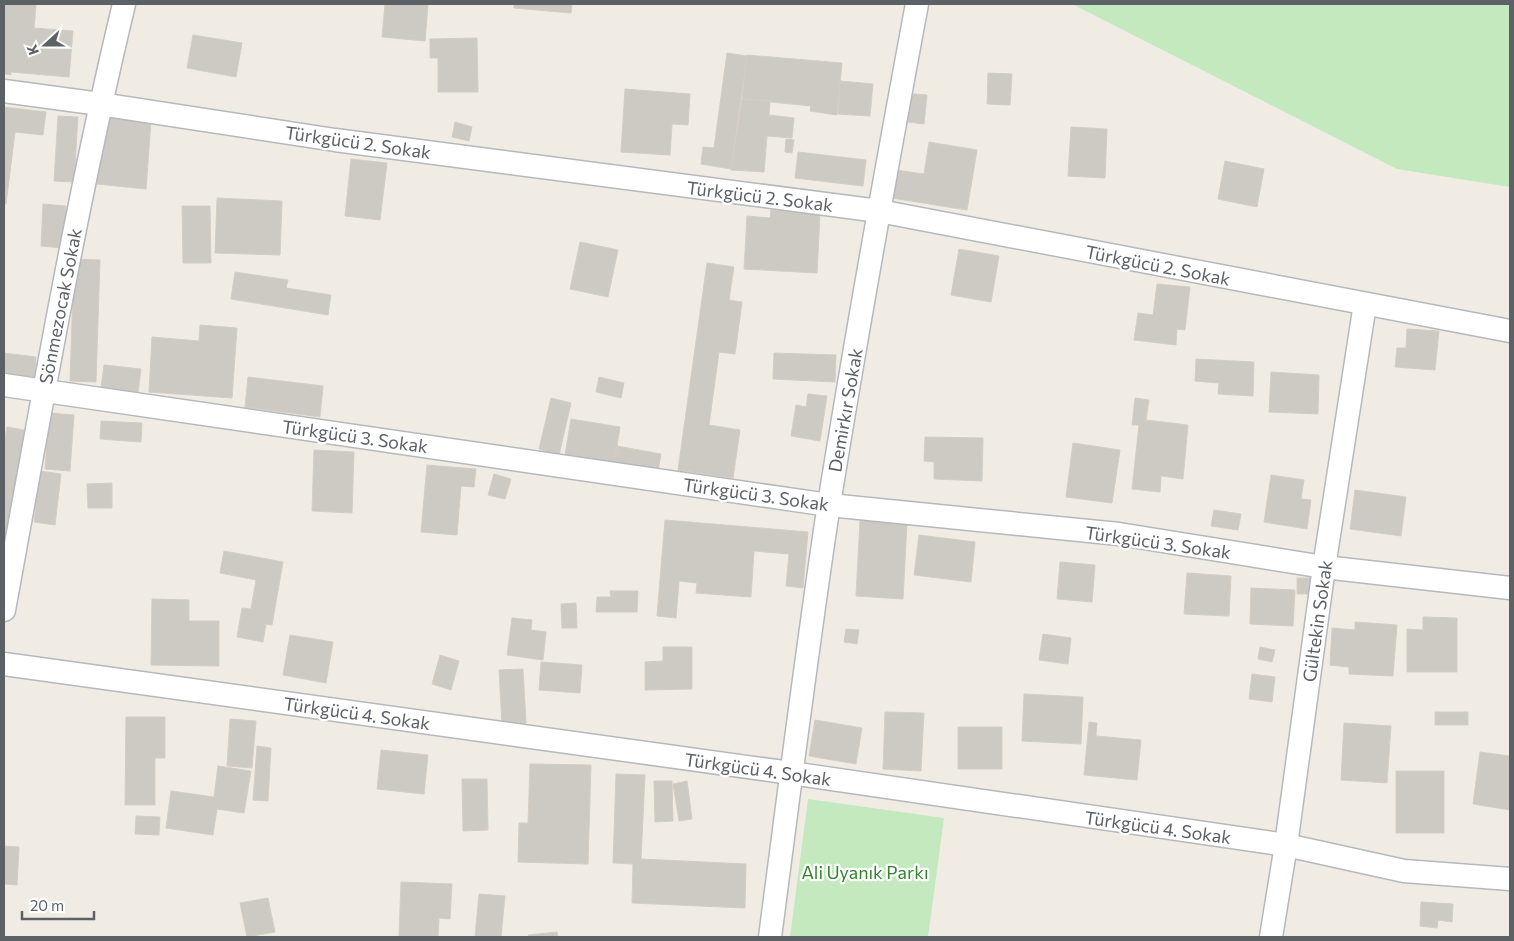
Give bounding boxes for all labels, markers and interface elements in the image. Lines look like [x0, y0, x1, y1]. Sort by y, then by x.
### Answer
north arrow [20, 20, 70, 70]
text: K [23, 42, 42, 57]
street label: Türkgücü 2. Sokak [284, 121, 433, 163]
street label: Türkgücü 2. Sokak [686, 176, 835, 216]
street label: Sönmezocak Sokak [34, 226, 86, 386]
street label: Türkgücü 2. Sokak [1084, 240, 1233, 290]
street label: Demirkır Sokak [823, 346, 867, 474]
street label: Türkgücü 3. Sokak [281, 415, 430, 457]
street label: Türkgücü 3. Sokak [682, 473, 831, 515]
street label: Türkgücü 3. Sokak [1084, 521, 1233, 563]
street label: Gültekin Sokak [1298, 558, 1336, 683]
street label: Türkgücü 4. Sokak [282, 692, 432, 734]
street label: Türkgücü 4. Sokak [683, 748, 833, 790]
street label: Türkgücü 4. Sokak [1083, 806, 1233, 848]
park label: Ali Uyanık Parkı [801, 861, 929, 883]
scale bar [22, 888, 95, 920]
text: 20 m [30, 896, 64, 914]

